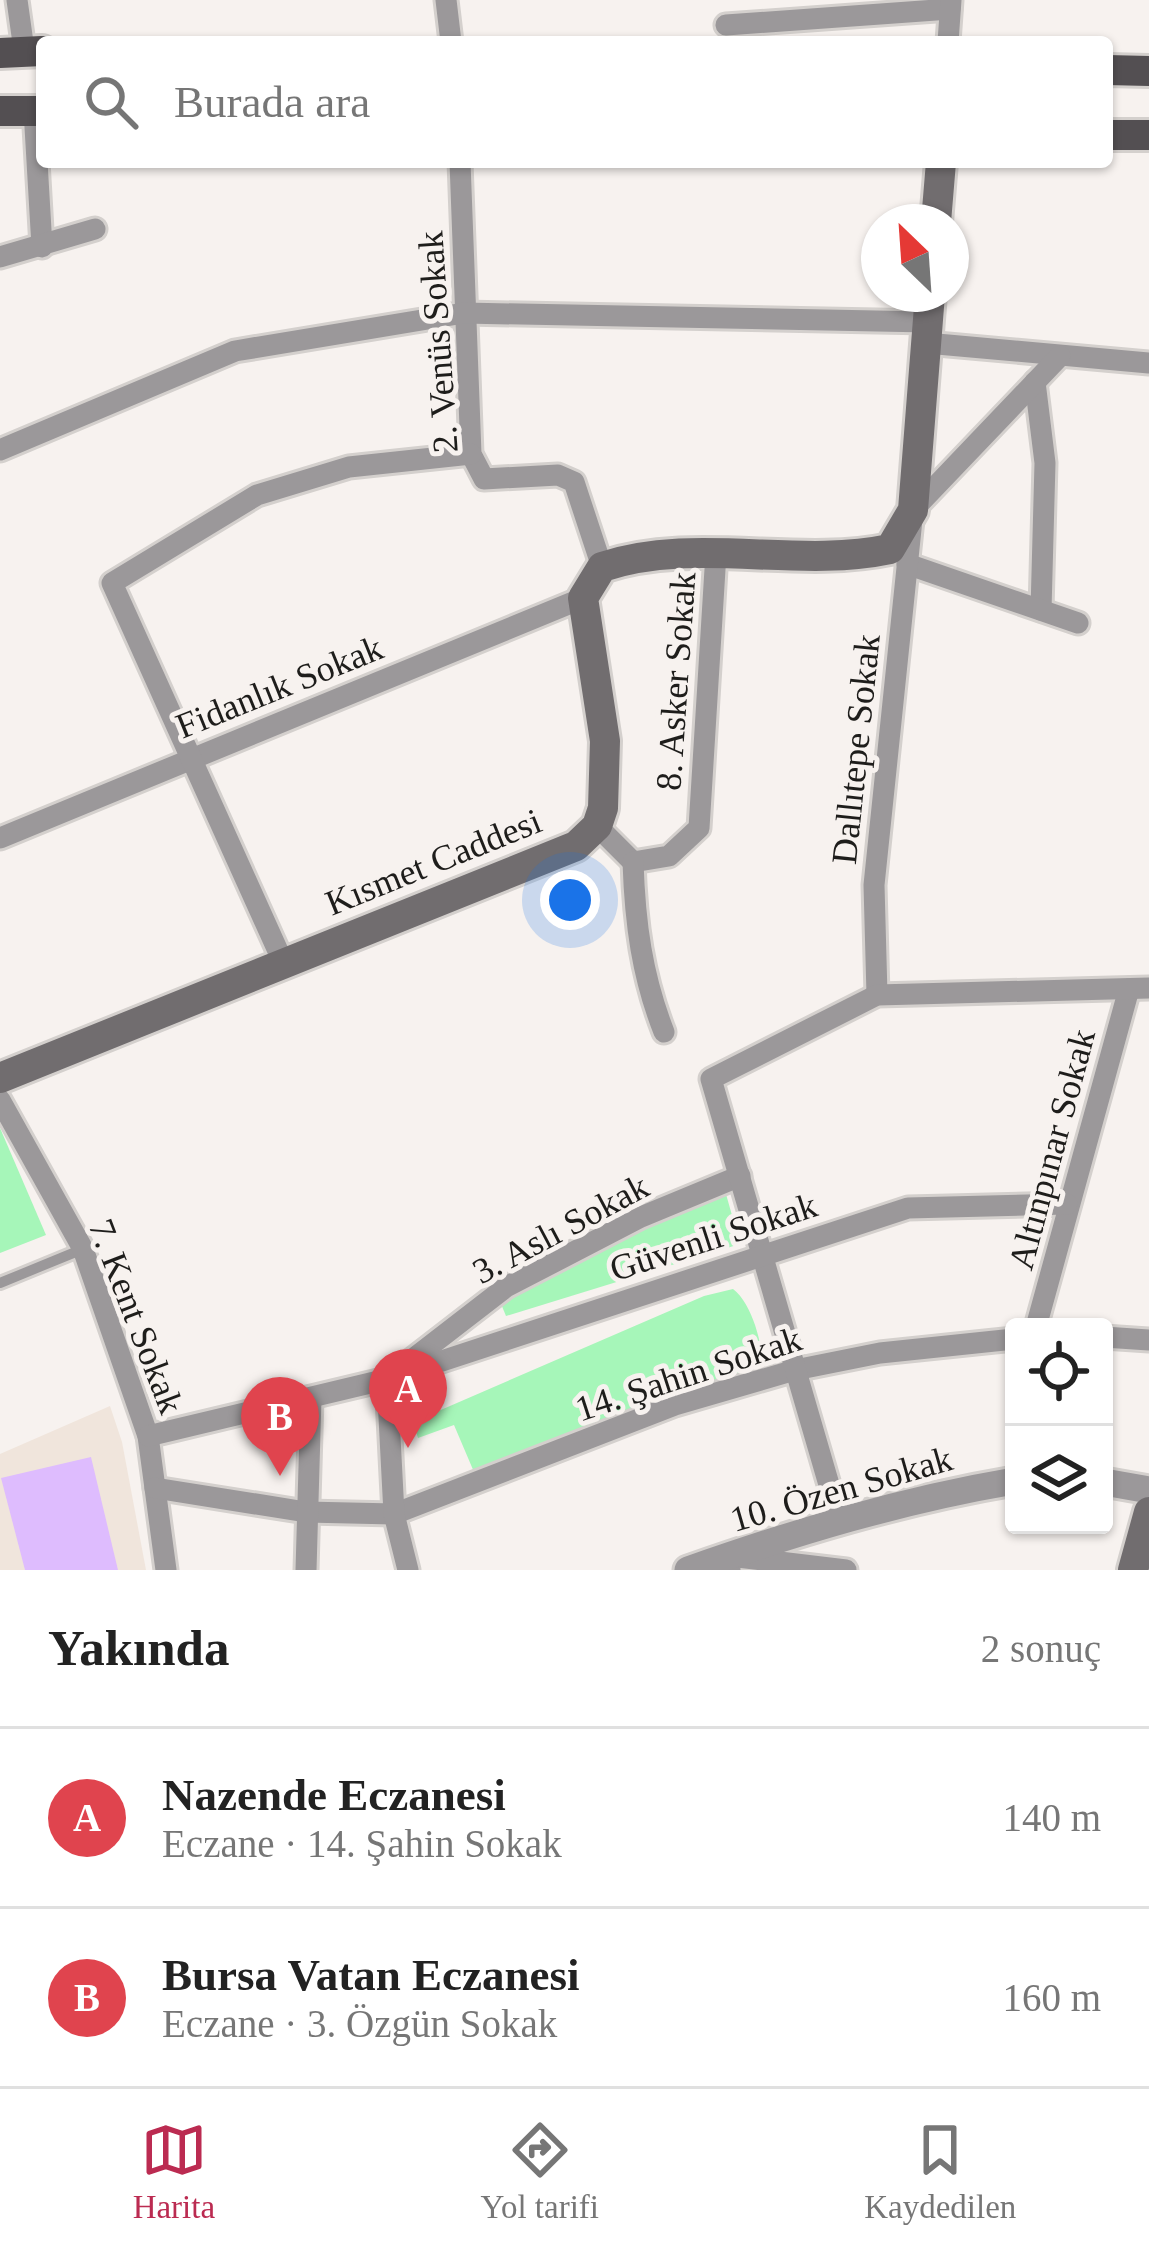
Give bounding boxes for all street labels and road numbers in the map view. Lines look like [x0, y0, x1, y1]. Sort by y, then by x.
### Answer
street label: 2. Venüs Sokak [410, 230, 466, 454]
street label: 8. Asker Sokak [648, 570, 704, 792]
street label: Fidanlık Sokak [170, 627, 388, 746]
street label: Dallıtepe Sokak [824, 632, 888, 866]
street label: Kısmet Caddesi [320, 800, 547, 923]
street label: Altınpınar Sokak [1001, 1025, 1103, 1274]
street label: 3. Aslı Sokak [466, 1166, 655, 1292]
street label: Güvenli Sokak [605, 1185, 822, 1289]
street label: 7. Kent Sokak [81, 1214, 191, 1419]
street label: 14. Şahin Sokak [570, 1319, 806, 1429]
street label: 10. Özen Sokak [726, 1438, 957, 1540]

